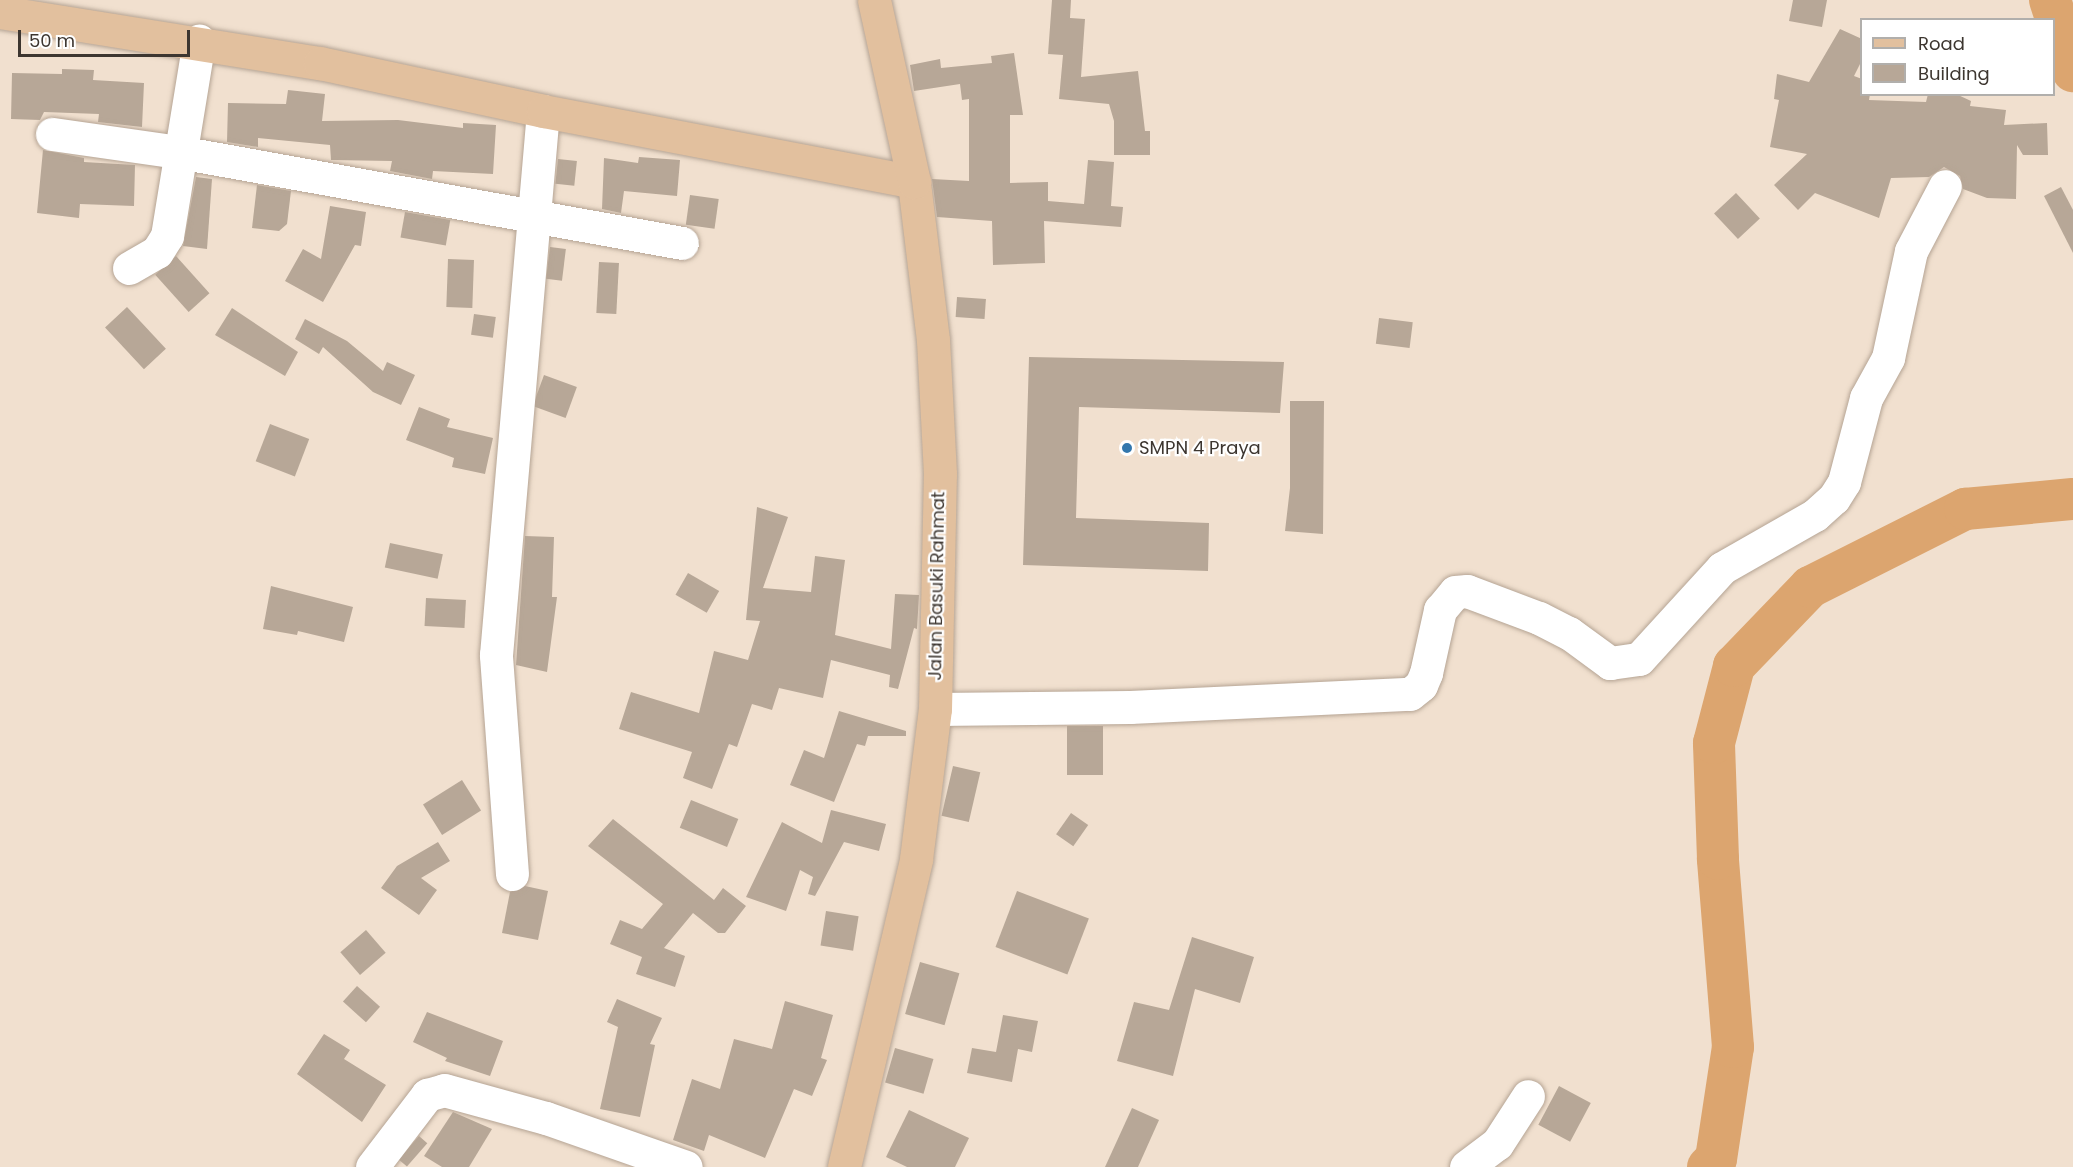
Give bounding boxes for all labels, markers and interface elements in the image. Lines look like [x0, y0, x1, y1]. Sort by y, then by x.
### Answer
scale bar [21, 18, 194, 56]
legend [1860, 18, 2055, 96]
text: 50 m [29, 28, 75, 53]
text: Road [1918, 31, 1965, 56]
text: Building [1918, 61, 1990, 86]
place label: SMPN 4 Praya [1139, 437, 1261, 459]
marker: SMPN 4 Praya [1120, 441, 1134, 455]
street label: Jalan Basuki Rahmat [925, 491, 949, 681]

